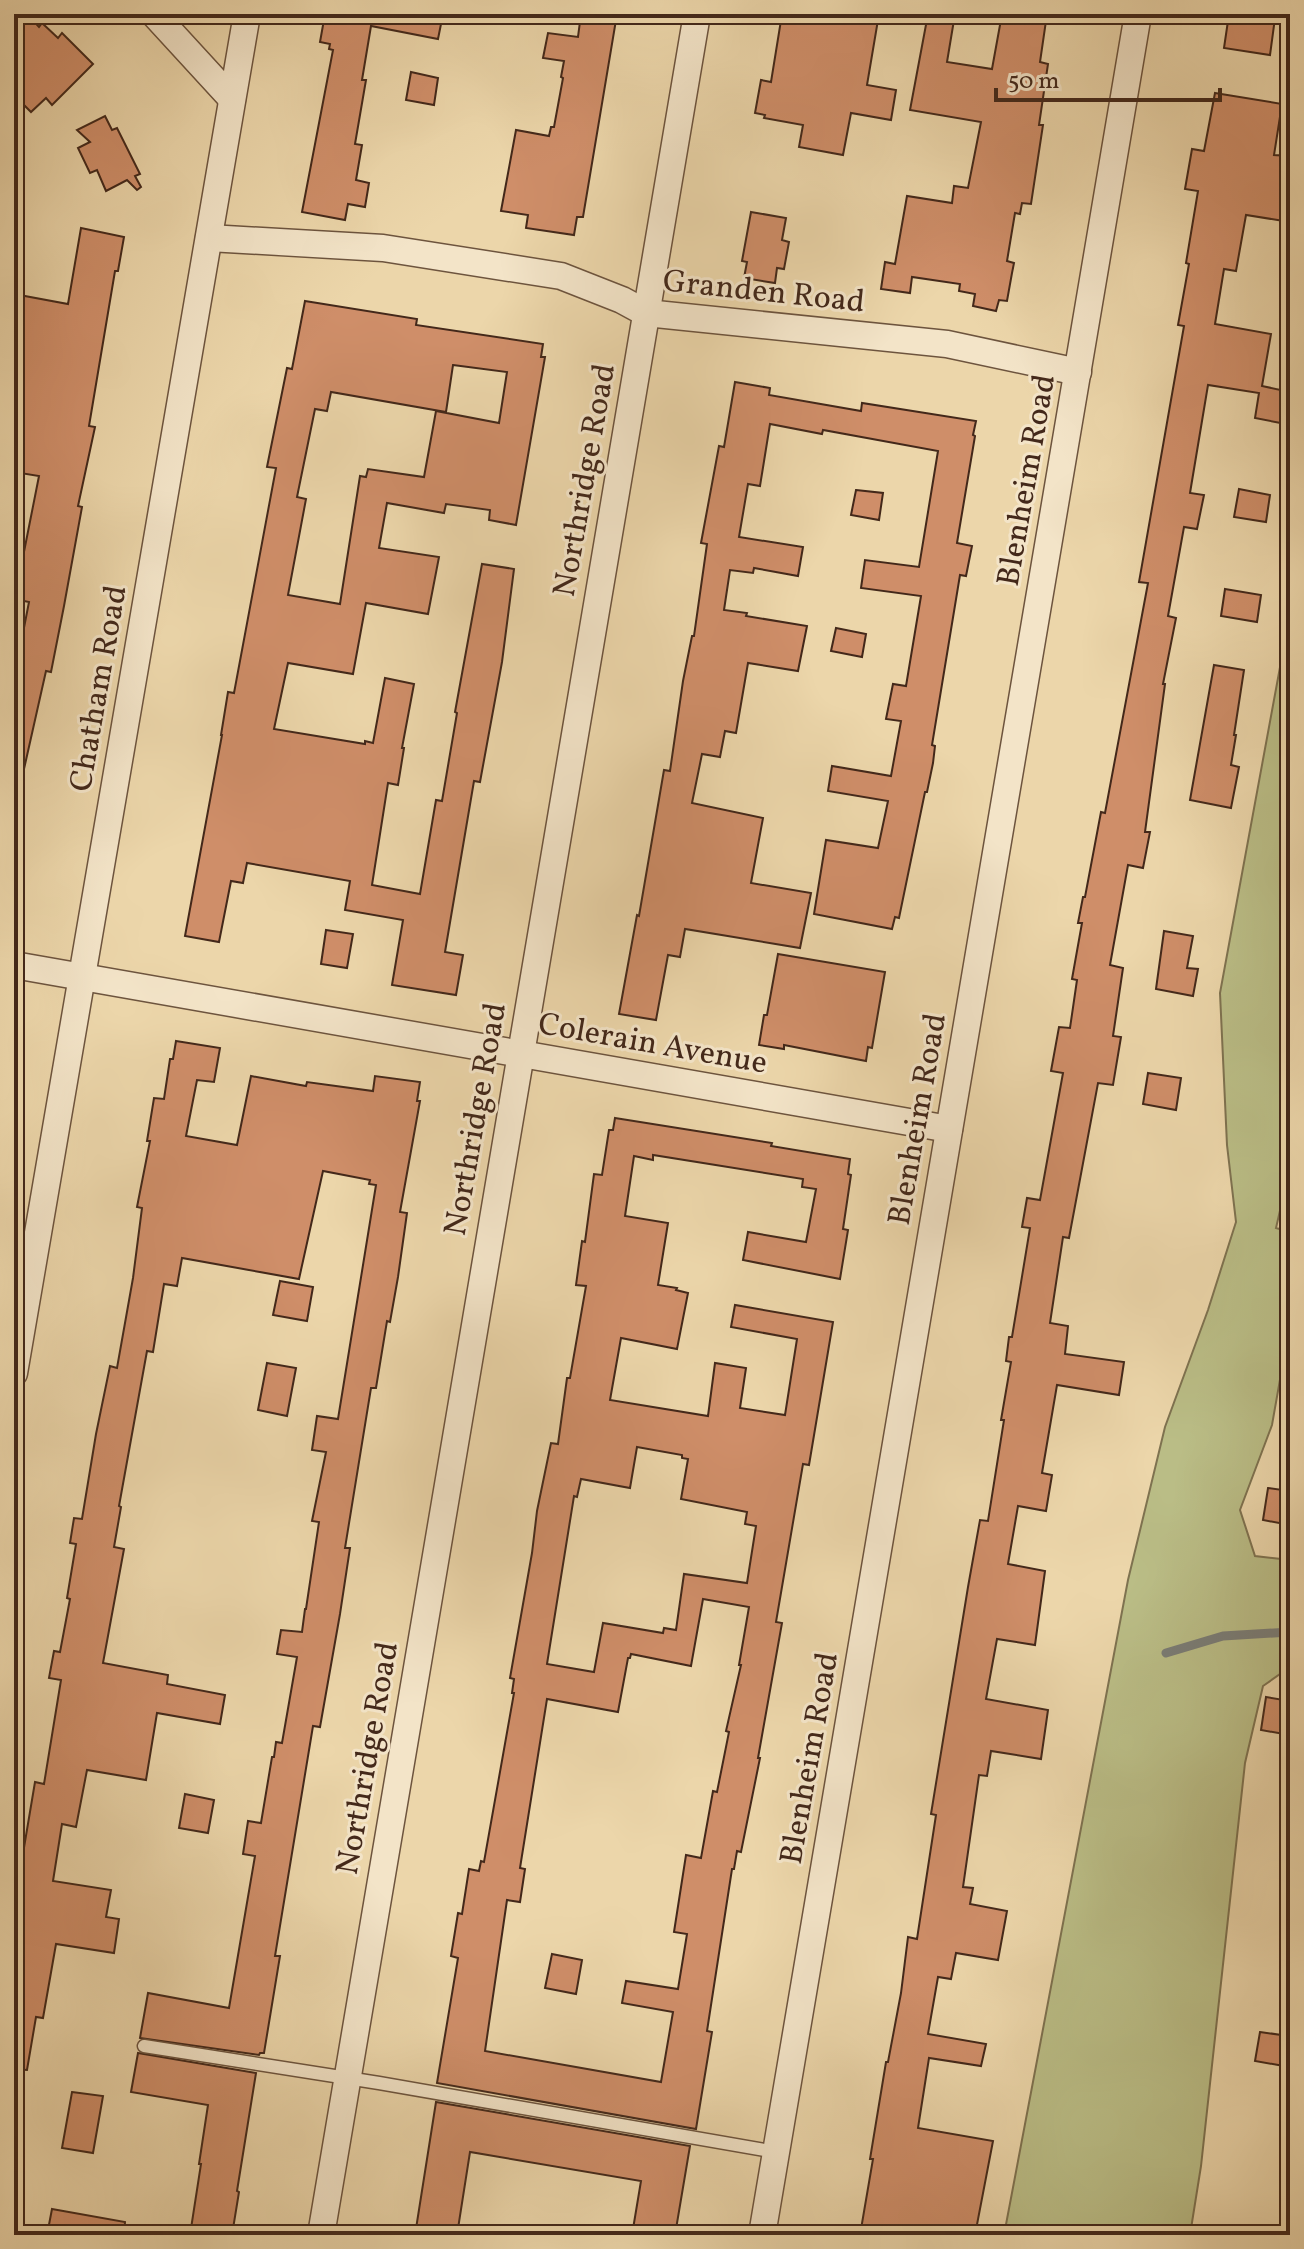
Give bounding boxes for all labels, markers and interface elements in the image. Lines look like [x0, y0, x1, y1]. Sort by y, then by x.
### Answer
scale bar [996, 52, 1220, 102]
text: 50 m [1008, 65, 1060, 99]
street label: Granden Road [661, 261, 867, 325]
street label: Northridge Road [544, 361, 628, 600]
street label: Blenheim Road [988, 371, 1068, 590]
street label: Chatham Road [60, 582, 140, 795]
street label: Northridge Road [435, 1000, 519, 1239]
street label: Colerain Avenue [535, 1003, 770, 1087]
street label: Blenheim Road [879, 1010, 959, 1229]
street label: Northridge Road [327, 1639, 411, 1878]
street label: Blenheim Road [771, 1649, 851, 1868]

